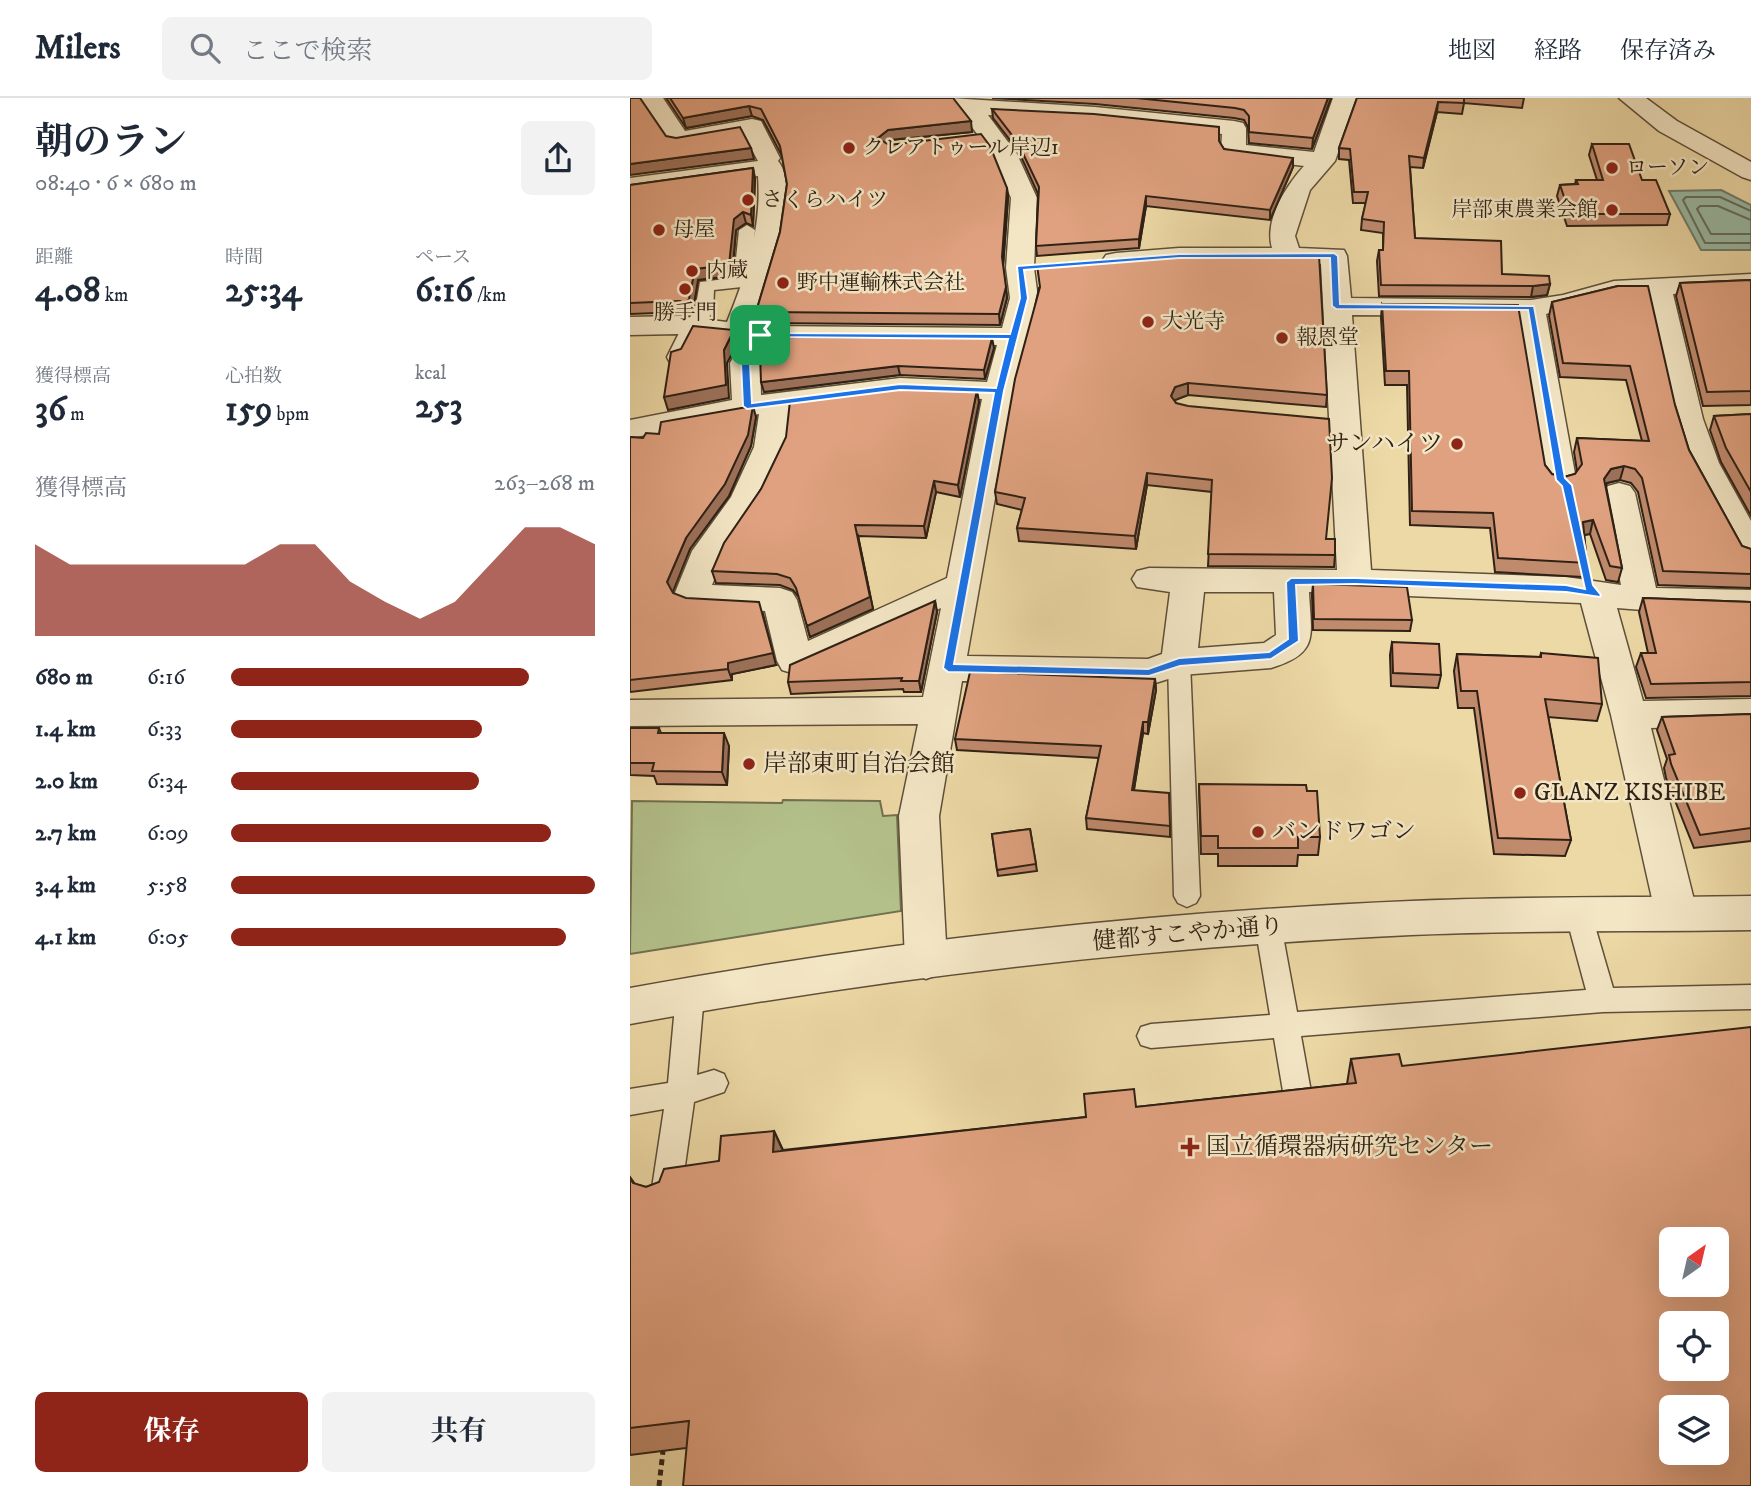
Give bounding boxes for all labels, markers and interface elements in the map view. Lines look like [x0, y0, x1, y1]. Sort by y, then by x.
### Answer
search box [162, 17, 652, 80]
text: Milers [35, 28, 120, 69]
icon: search [186, 29, 224, 67]
text: ここで検索 [242, 35, 372, 68]
text: 地図 [1448, 36, 1496, 66]
text: 経路 [1534, 36, 1582, 66]
text: 保存済み [1620, 36, 1716, 66]
text: 朝のラン [35, 119, 187, 167]
button: share [521, 121, 595, 195]
place label: クレアトゥール岸辺1 [863, 135, 1059, 161]
marker: クレアトゥール岸辺1 [841, 140, 857, 156]
place label: ローソン [1626, 155, 1709, 181]
marker: ローソン [1604, 160, 1620, 176]
text: 08:40 · 6 × 680 m [35, 169, 197, 198]
place label: さくらハイツ [762, 187, 888, 213]
marker: さくらハイツ [740, 192, 756, 208]
place label: 岸部東農業会館 [1451, 197, 1598, 223]
marker: 岸部東農業会館 [1604, 202, 1620, 218]
place label: 母屋 [673, 217, 715, 243]
marker: 母屋 [651, 222, 667, 238]
text: 距離 [35, 246, 73, 269]
text: 時間 [225, 246, 263, 269]
text: ペース [415, 246, 471, 269]
place label: 内蔵 [706, 258, 748, 284]
marker: 内蔵 [684, 263, 700, 279]
text: 4.08 [35, 269, 101, 313]
text: 25:34 [225, 269, 302, 313]
text: 6:16 [415, 269, 473, 313]
place label: 野中運輸株式会社 [797, 270, 965, 296]
marker: 野中運輸株式会社 [775, 275, 791, 291]
marker: 勝手門 [677, 281, 693, 297]
text: km [101, 284, 128, 307]
text: /km [473, 284, 506, 307]
place label: 勝手門 [654, 300, 717, 326]
pin [730, 305, 790, 365]
place label: 大光寺 [1162, 309, 1225, 335]
marker: 大光寺 [1140, 314, 1156, 330]
icon: arrive [741, 316, 779, 354]
place label: 報恩堂 [1296, 325, 1359, 351]
marker: 報恩堂 [1274, 330, 1290, 346]
text: kcal [415, 362, 446, 385]
text: 獲得標高 [35, 365, 111, 388]
text: 心拍数 [225, 365, 282, 388]
text: 253 [415, 385, 462, 429]
text: 36 [35, 388, 66, 432]
text: 159 [225, 388, 273, 432]
text: m [66, 403, 85, 426]
text: bpm [273, 403, 309, 426]
place label: サンハイツ [1326, 429, 1443, 459]
marker: サンハイツ [1449, 436, 1465, 452]
text: 263–268 m [494, 469, 595, 498]
text: 獲得標高 [35, 474, 127, 503]
text: 680 m [35, 663, 93, 692]
text: 6:16 [147, 663, 185, 692]
text: 1.4 km [35, 715, 96, 744]
text: 6:33 [147, 715, 182, 744]
place label: 岸部東町自治会館 [763, 749, 955, 779]
marker: 岸部東町自治会館 [741, 756, 757, 772]
text: 2.0 km [35, 767, 98, 796]
text: 6:34 [147, 767, 187, 796]
place label: GLANZ KISHIBE [1534, 778, 1726, 808]
marker: GLANZ KISHIBE [1512, 785, 1528, 801]
place label: バンドワゴン [1272, 817, 1416, 847]
text: 2.7 km [35, 819, 96, 848]
text: 6:09 [147, 819, 189, 848]
marker: バンドワゴン [1250, 824, 1266, 840]
text: 3.4 km [35, 871, 96, 900]
text: 5:58 [147, 871, 187, 900]
street label: 健都すこやか通り [1091, 911, 1285, 957]
text: 4.1 km [35, 923, 96, 952]
text: 6:05 [147, 923, 189, 952]
place label: 国立循環器病研究センター [1206, 1132, 1493, 1162]
marker: 国立循環器病研究センター [1180, 1137, 1200, 1157]
north arrow [1659, 1227, 1729, 1297]
map controls [1659, 1227, 1729, 1465]
button: locate [1659, 1311, 1729, 1381]
button: 保存 [35, 1392, 308, 1472]
button: 共有 [322, 1392, 595, 1472]
button: layers [1659, 1395, 1729, 1465]

